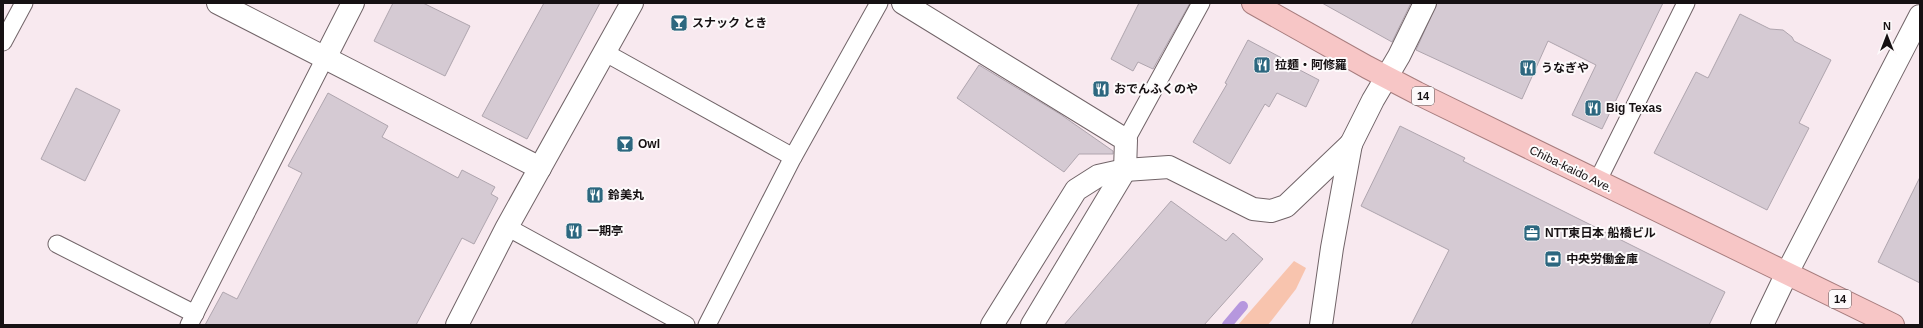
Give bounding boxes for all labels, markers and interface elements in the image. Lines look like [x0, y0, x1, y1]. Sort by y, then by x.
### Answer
bar icon: スナック とき [669, 13, 689, 33]
place label: スナック とき [692, 16, 767, 30]
north arrow [1867, 16, 1907, 56]
text: N [1883, 20, 1891, 32]
restaurant icon: 拉麺・阿修羅 [1252, 55, 1272, 75]
place label: 拉麺・阿修羅 [1275, 58, 1347, 72]
restaurant icon: うなぎや [1518, 58, 1538, 78]
place label: うなぎや [1541, 61, 1589, 75]
restaurant icon: おでんふくのや [1091, 79, 1111, 99]
place label: おでんふくのや [1114, 82, 1198, 96]
road number: 14 [1412, 87, 1434, 105]
restaurant icon: Big Texas [1583, 98, 1603, 118]
place label: Big Texas [1606, 101, 1662, 115]
bar icon: Owl [615, 134, 635, 154]
place label: Owl [638, 137, 660, 151]
street label: Chiba-kaido Ave. [1527, 143, 1615, 195]
restaurant icon: 鈴美丸 [585, 185, 605, 205]
place label: 鈴美丸 [607, 188, 644, 202]
restaurant icon: 一期亭 [564, 221, 584, 241]
office icon: NTT東日本 船橋ビル [1522, 223, 1542, 243]
place label: 一期亭 [587, 224, 623, 238]
place label: NTT東日本 船橋ビル [1545, 226, 1656, 240]
bank icon: 中央労働金庫 [1543, 249, 1563, 269]
place label: 中央労働金庫 [1566, 252, 1638, 266]
road number: 14 [1829, 290, 1851, 308]

